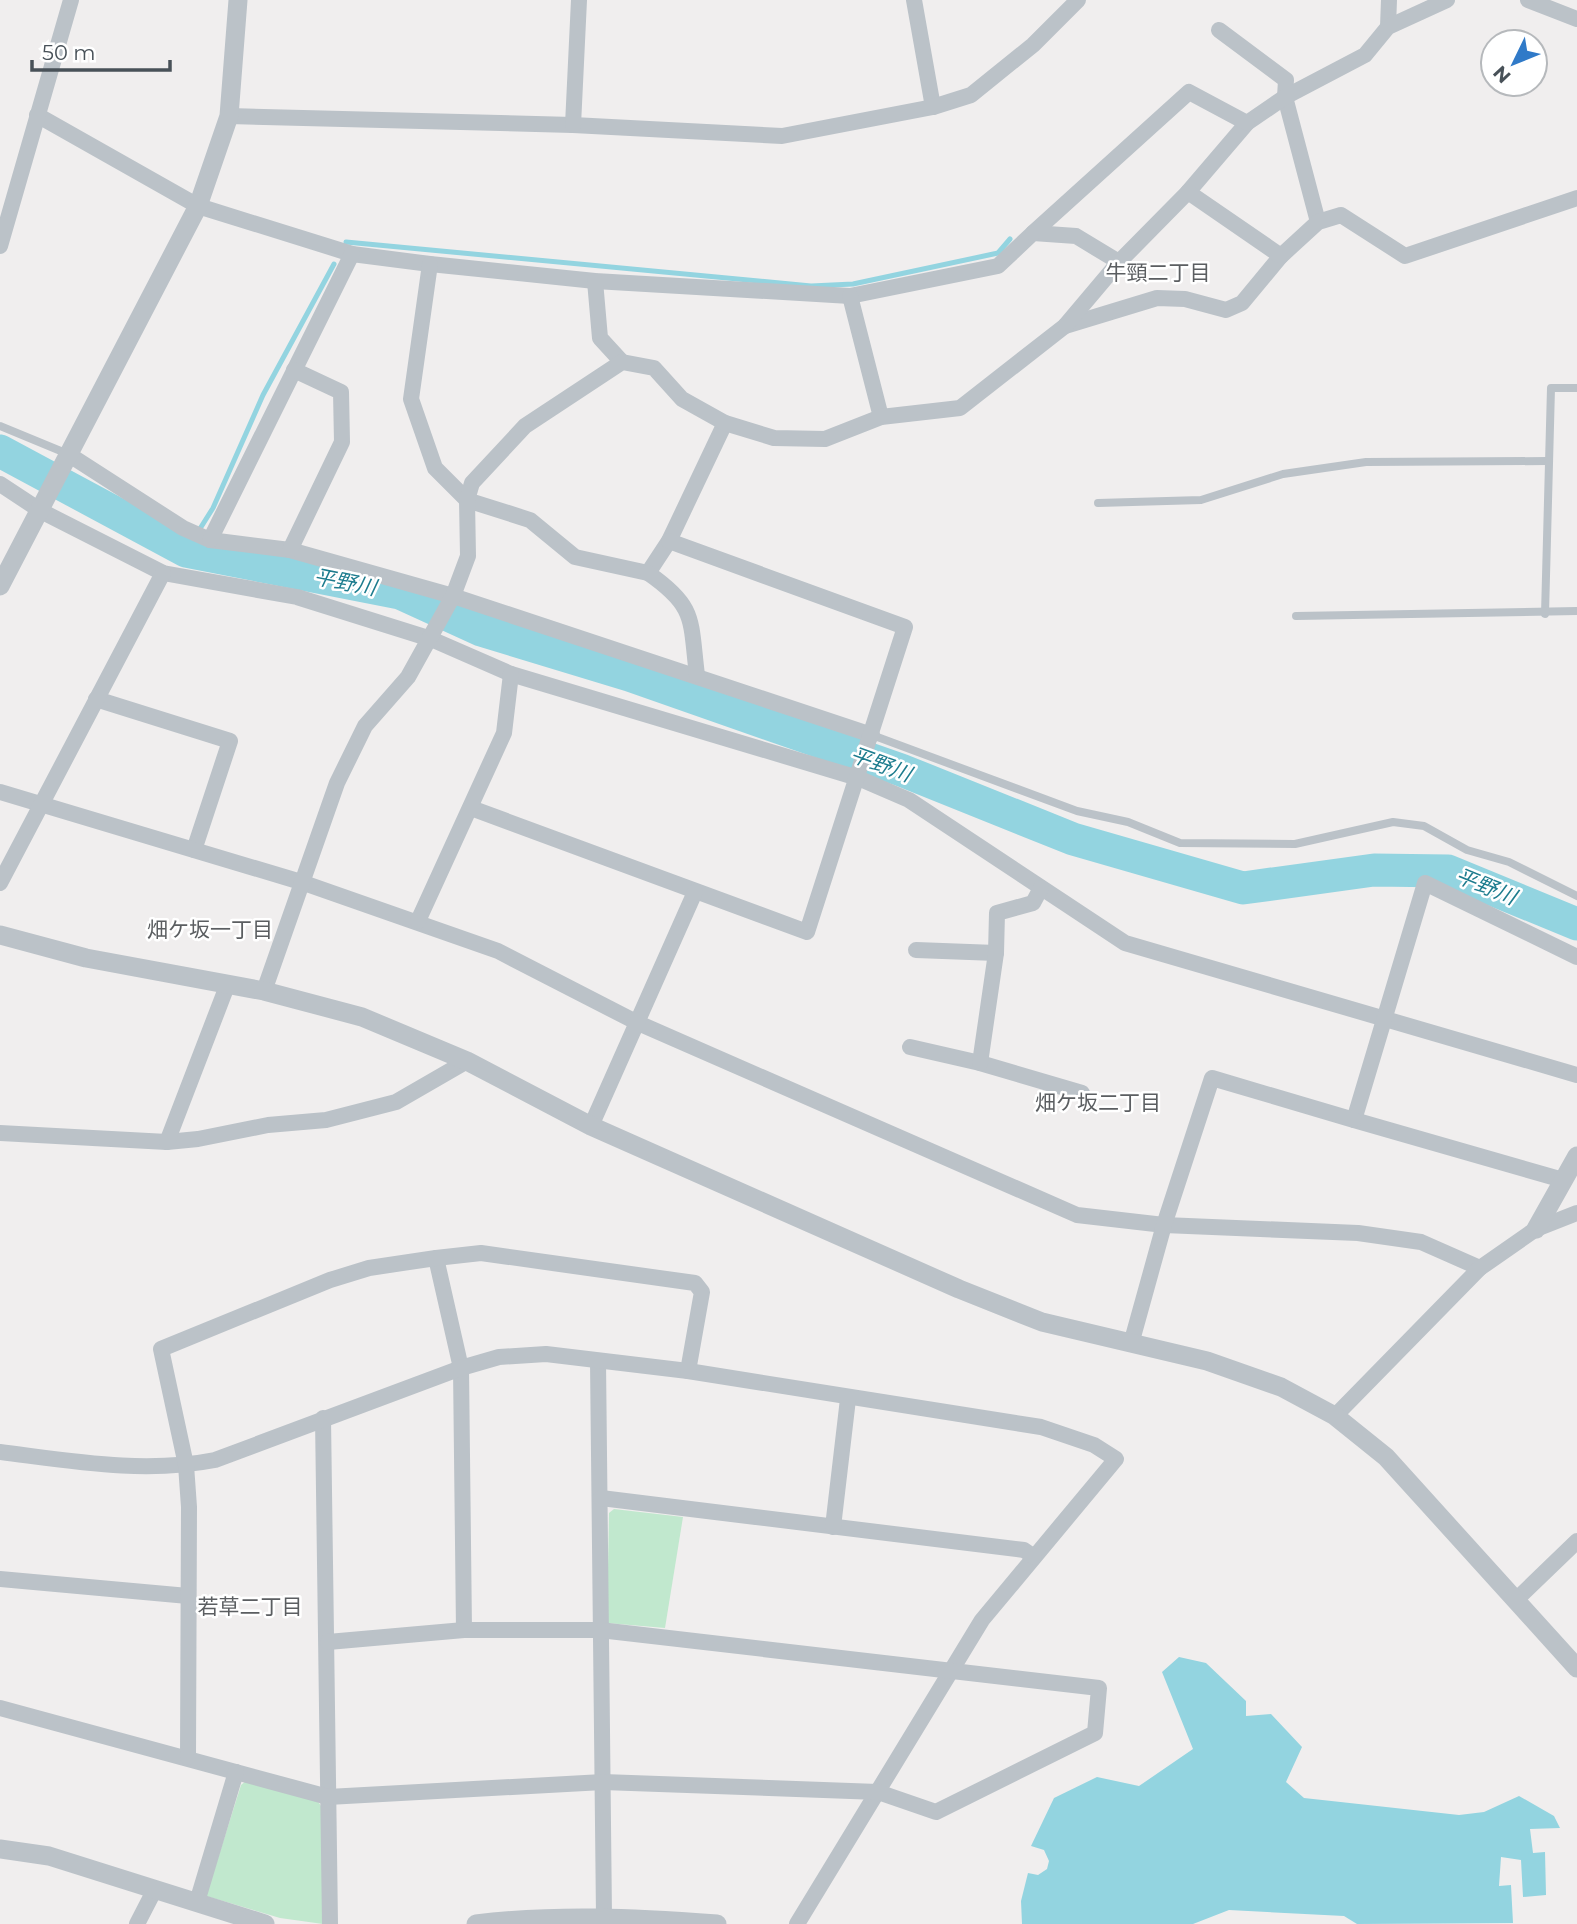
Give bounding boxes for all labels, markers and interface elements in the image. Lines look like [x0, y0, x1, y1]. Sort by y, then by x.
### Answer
scale bar [32, 28, 170, 72]
north arrow [1479, 28, 1549, 98]
text: 50 m [42, 40, 96, 65]
text: N [1488, 61, 1516, 88]
district label: 牛頸二丁目 [1106, 260, 1211, 285]
water label: 平野川 [312, 564, 380, 601]
water label: 平野川 [847, 741, 917, 787]
water label: 平野川 [1452, 863, 1522, 910]
district label: 畑ケ坂一丁目 [147, 917, 273, 942]
district label: 畑ケ坂二丁目 [1035, 1090, 1161, 1115]
district label: 若草二丁目 [198, 1594, 303, 1619]

